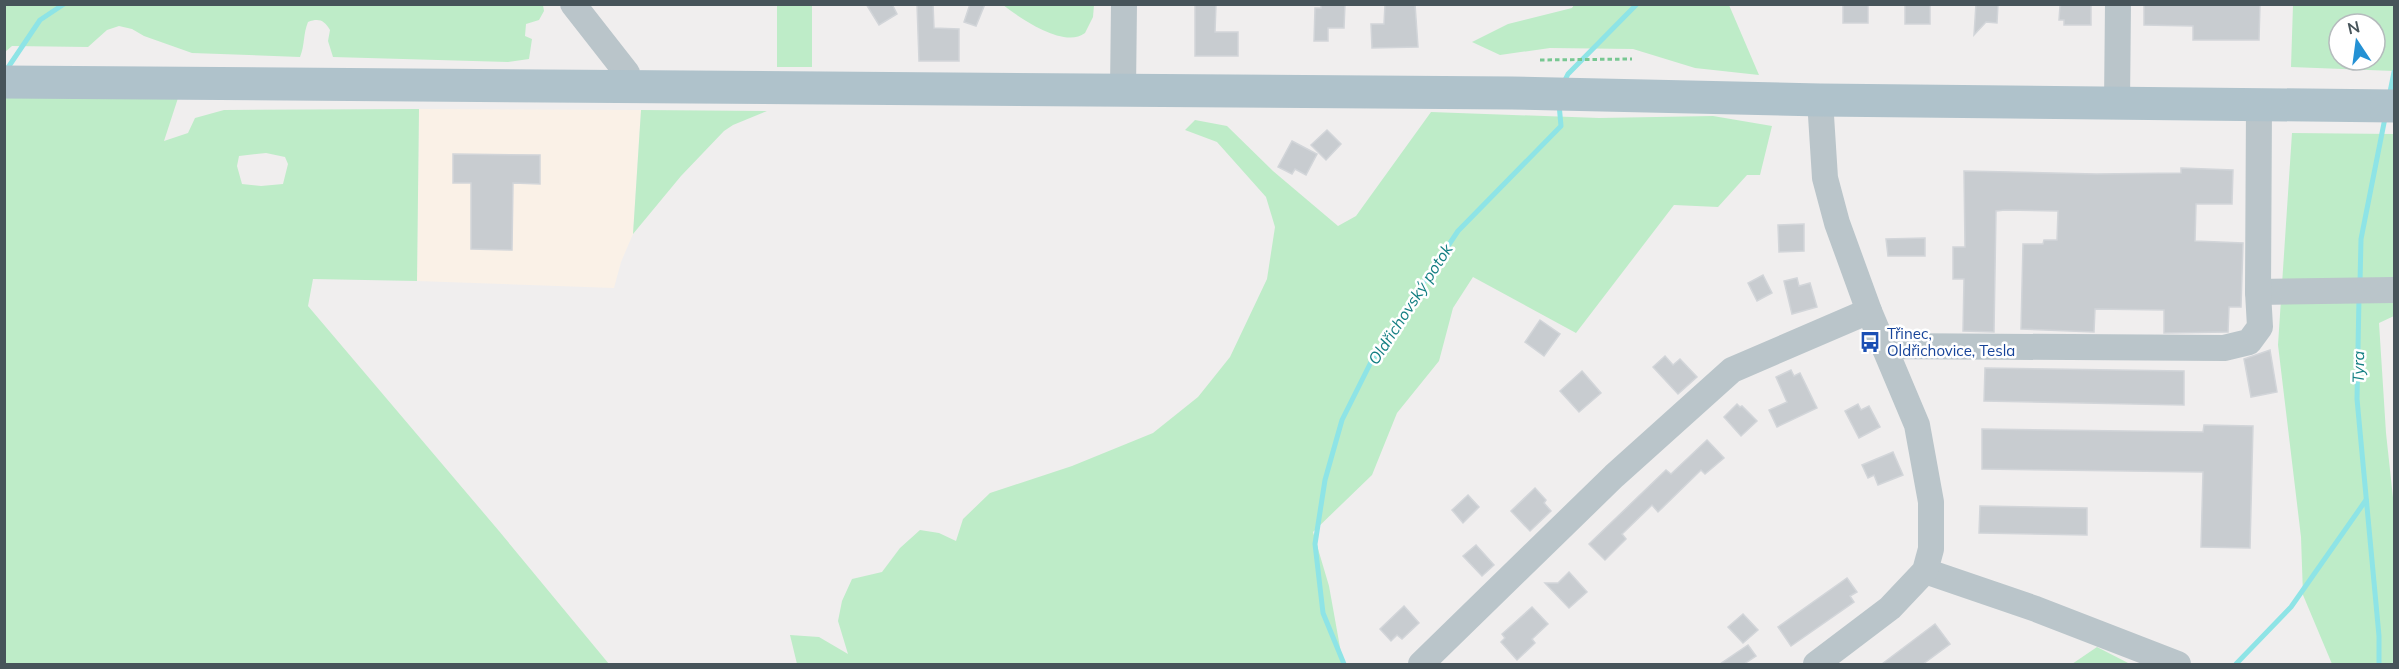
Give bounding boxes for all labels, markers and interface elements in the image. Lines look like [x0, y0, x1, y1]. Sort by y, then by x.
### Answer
north arrow [2327, 12, 2387, 72]
text: N [2345, 16, 2362, 38]
water label: Oldřichovský potok [1363, 239, 1457, 368]
place label: Třinec, Oldřichovice, Tesla [1887, 324, 2015, 360]
bus stop icon: Třinec, Oldřichovice, Tesla [1858, 330, 1882, 354]
water label: Tyra [2348, 350, 2368, 383]

